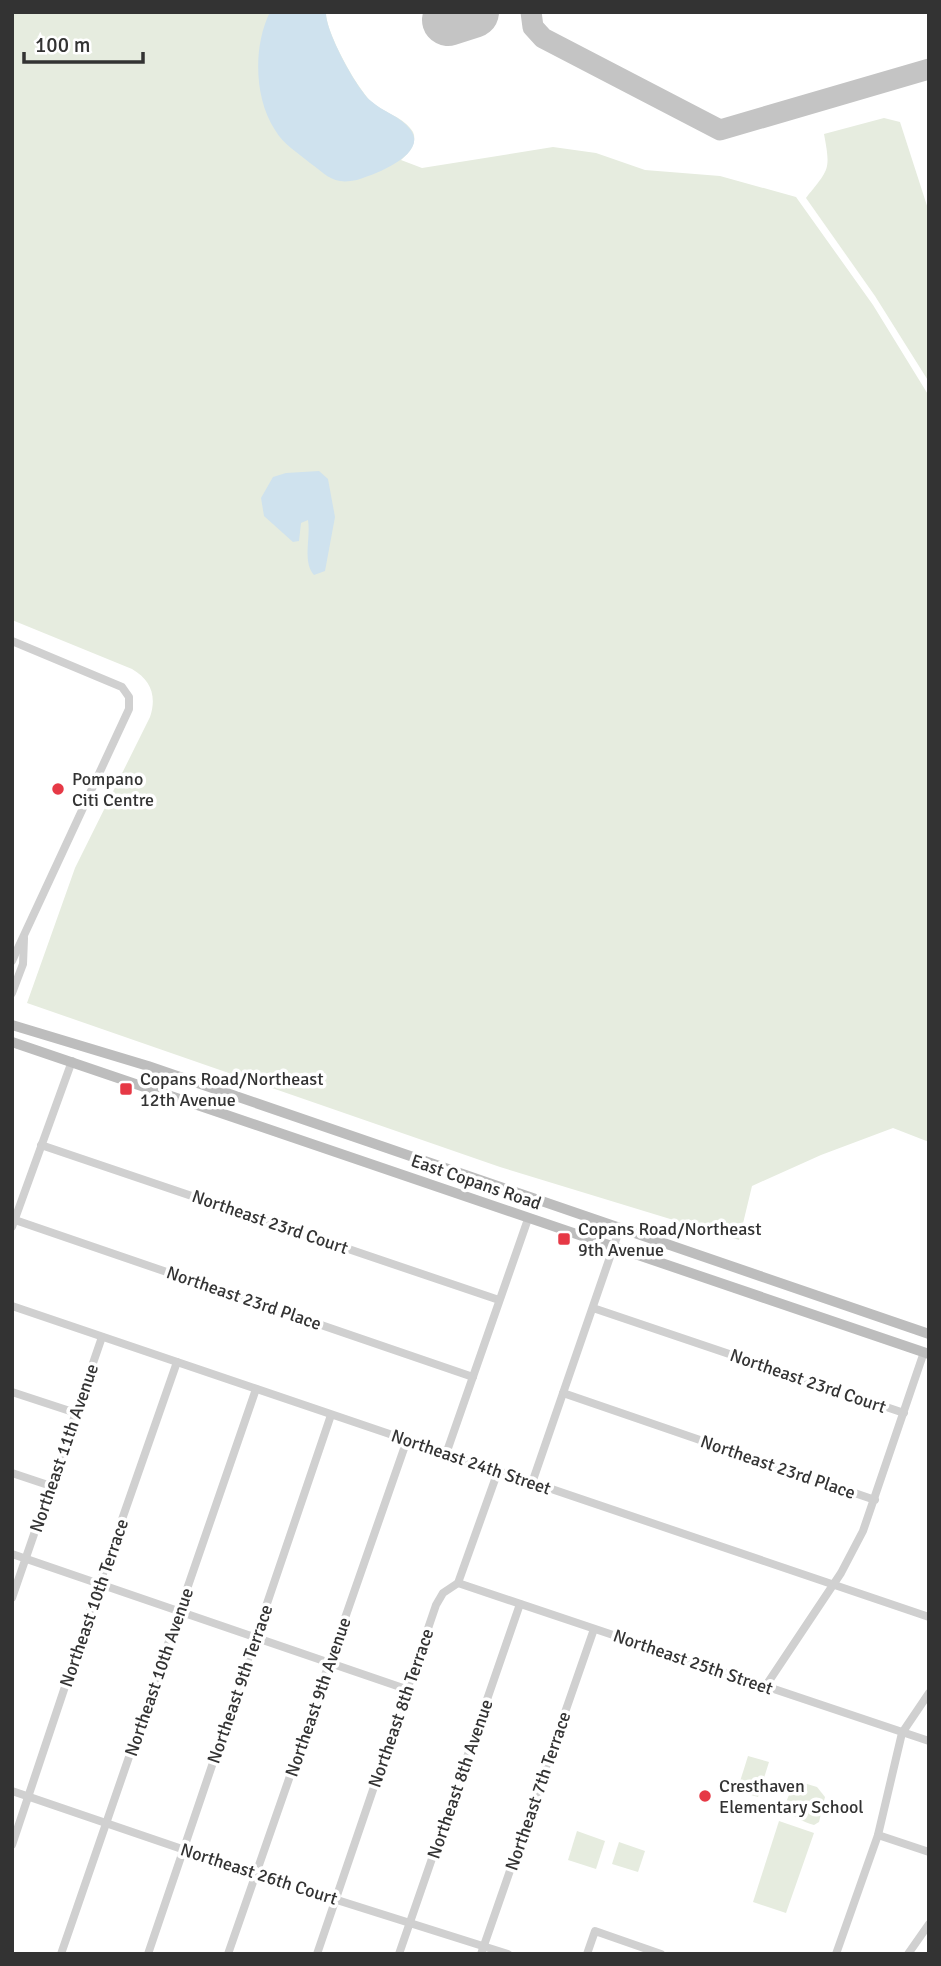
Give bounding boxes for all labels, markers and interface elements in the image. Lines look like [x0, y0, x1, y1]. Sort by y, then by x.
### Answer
scale bar [24, 21, 144, 65]
text: 100 m [35, 32, 90, 58]
place label: Pompano Citi Centre [72, 768, 154, 811]
marker: Pompano Citi Centre [50, 781, 66, 797]
place label: Copans Road/Northeast 12th Avenue [140, 1068, 324, 1111]
marker: Copans Road/Northeast 12th Avenue [118, 1081, 134, 1097]
street label: East Copans Road [408, 1149, 544, 1215]
street label: Northeast 23rd Court [189, 1185, 351, 1259]
place label: Copans Road/Northeast 9th Avenue [578, 1218, 762, 1261]
marker: Copans Road/Northeast 9th Avenue [556, 1231, 572, 1247]
street label: Northeast 23rd Place [164, 1261, 324, 1335]
street label: Northeast 23rd Court [727, 1344, 889, 1418]
street label: Northeast 11th Avenue [25, 1361, 103, 1535]
street label: Northeast 24th Street [388, 1424, 554, 1500]
street label: Northeast 23rd Place [698, 1430, 858, 1504]
street label: Northeast 10th Terrace [55, 1516, 133, 1690]
street label: Northeast 10th Avenue [120, 1585, 198, 1759]
street label: Northeast 9th Terrace [202, 1602, 278, 1766]
street label: Northeast 9th Avenue [280, 1614, 356, 1780]
street label: Northeast 25th Street [610, 1624, 776, 1700]
street label: Northeast 8th Terrace [363, 1626, 439, 1790]
street label: Northeast 8th Avenue [422, 1696, 498, 1862]
street label: Northeast 7th Terrace [500, 1709, 576, 1873]
place label: Cresthaven Elementary School [719, 1775, 864, 1818]
marker: Cresthaven Elementary School [697, 1788, 713, 1804]
street label: Northeast 26th Court [178, 1838, 340, 1910]

